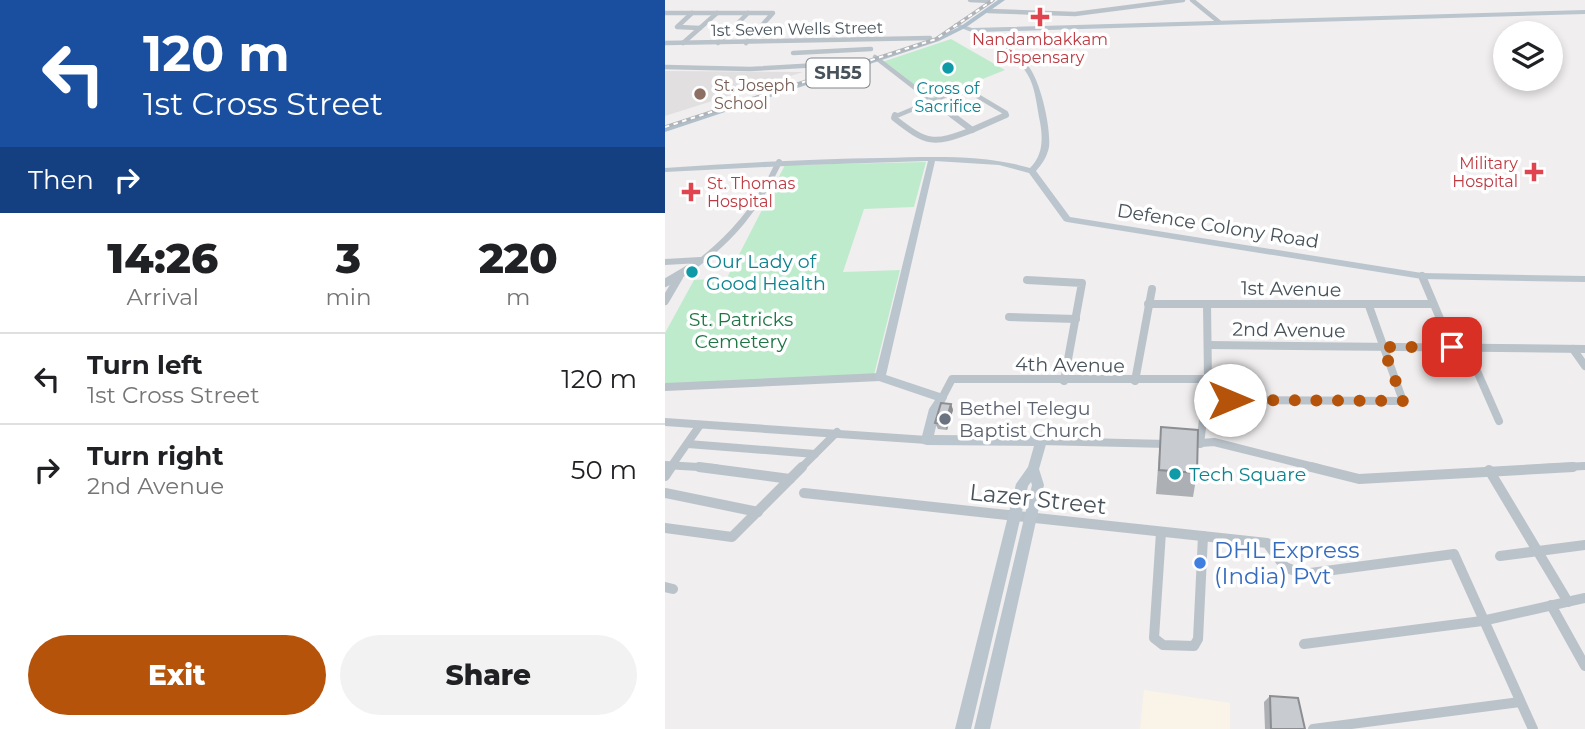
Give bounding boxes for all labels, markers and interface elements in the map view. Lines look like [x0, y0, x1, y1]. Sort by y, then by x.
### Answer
marker: Nandambakkam Dispensary [1030, 7, 1050, 27]
street label: 1st Seven Wells Street [711, 18, 884, 40]
map controls [1493, 21, 1563, 91]
button: layers [1493, 21, 1563, 91]
text: 120 m [143, 24, 290, 83]
icon: left [28, 28, 119, 119]
place label: Nandambakkam Dispensary [972, 30, 1108, 67]
road number: SH55 [807, 58, 869, 88]
marker: Cross of Sacrifice [940, 60, 956, 76]
place label: St. Joseph School [714, 76, 795, 113]
place label: Cross of Sacrifice [914, 79, 982, 116]
text: 1st Cross Street [143, 84, 383, 123]
marker: St. Joseph School [692, 86, 708, 102]
place label: Military Hospital [1452, 154, 1518, 191]
icon: right [108, 161, 146, 199]
marker: Military Hospital [1524, 162, 1544, 182]
text: Then [28, 164, 94, 196]
place label: St. Thomas Hospital [707, 174, 796, 211]
marker: St. Thomas Hospital [681, 182, 701, 202]
street label: Defence Colony Road [1115, 199, 1321, 253]
text: 14:26 [107, 232, 218, 284]
text: 3 [336, 232, 361, 284]
text: 220 [479, 232, 558, 284]
place label: Our Lady of Good Health [706, 250, 826, 295]
marker: Our Lady of Good Health [684, 264, 700, 280]
street label: 1st Avenue [1241, 277, 1341, 301]
text: Arrival [126, 283, 199, 311]
text: min [325, 283, 372, 311]
text: m [506, 283, 530, 311]
park label: St. Patricks Cemetery [689, 308, 793, 353]
pin [1422, 317, 1482, 377]
street label: 2nd Avenue [1232, 318, 1346, 342]
icon: arrive [1433, 328, 1471, 366]
text: Turn left [87, 349, 203, 381]
street label: 4th Avenue [1015, 353, 1125, 377]
icon: left [28, 360, 66, 398]
text: 120 m [561, 363, 637, 395]
position arrow [1193, 363, 1267, 437]
text: 1st Cross Street [87, 381, 260, 409]
place label: Bethel Telegu Baptist Church [959, 397, 1102, 442]
marker: Bethel Telegu Baptist Church [937, 411, 953, 427]
text: Turn right [87, 440, 223, 472]
icon: right [28, 451, 66, 489]
text: 50 m [571, 454, 637, 486]
place label: Tech Square [1189, 463, 1306, 486]
marker: Tech Square [1167, 466, 1183, 482]
text: 2nd Avenue [87, 472, 224, 500]
street label: Lazer Street [968, 478, 1108, 520]
place label: DHL Express (India) Pvt [1214, 536, 1359, 590]
marker: DHL Express (India) Pvt [1192, 555, 1208, 571]
button: Exit [28, 635, 326, 715]
button: Share [340, 635, 637, 715]

